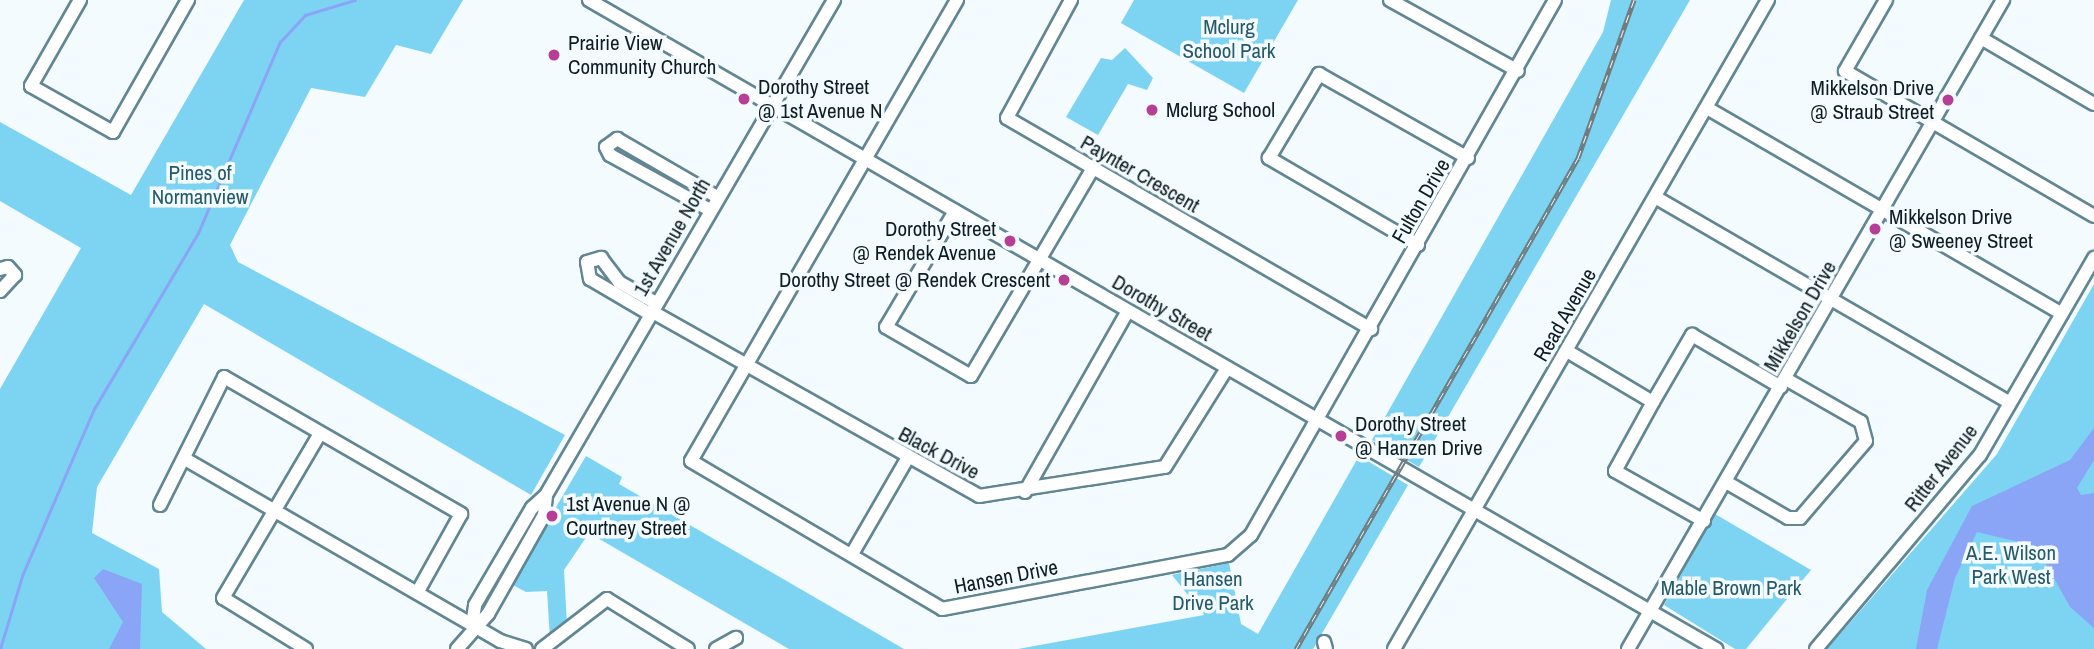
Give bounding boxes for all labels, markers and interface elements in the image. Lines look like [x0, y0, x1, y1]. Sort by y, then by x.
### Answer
park label: Mclurg School Park [1183, 14, 1275, 64]
place label: Prairie View Community Church [568, 30, 716, 80]
marker: Prairie View Community Church [546, 47, 562, 63]
place label: Dorothy Street @ 1st Avenue N [758, 74, 883, 124]
place label: Mikkelson Drive @ Straub Street [1810, 75, 1934, 125]
marker: Dorothy Street @ 1st Avenue N [736, 91, 752, 107]
marker: Mikkelson Drive @ Straub Street [1940, 92, 1956, 108]
place label: Mclurg School [1166, 97, 1275, 123]
marker: Mclurg School [1144, 102, 1160, 118]
street label: Paynter Crescent [1076, 130, 1204, 218]
street label: Fulton Drive [1387, 154, 1455, 248]
park label: Pines of Normanview [152, 160, 248, 210]
street label: 1st Avenue North [628, 173, 716, 301]
place label: Mikkelson Drive @ Sweeney Street [1889, 204, 2033, 254]
place label: Dorothy Street @ Rendek Avenue [851, 216, 996, 266]
marker: Mikkelson Drive @ Sweeney Street [1867, 221, 1883, 237]
marker: Dorothy Street @ Rendek Avenue [1002, 233, 1018, 249]
street label: Mikkelson Drive [1758, 256, 1842, 376]
street label: Read Avenue [1528, 264, 1602, 366]
place label: Dorothy Street @ Rendek Crescent [779, 267, 1050, 293]
street label: Dorothy Street [1108, 269, 1216, 347]
marker: Dorothy Street @ Rendek Crescent [1056, 272, 1072, 288]
place label: Dorothy Street @ Hanzen Drive [1355, 411, 1483, 461]
street label: Ritter Avenue [1899, 419, 1983, 517]
street label: Black Drive [894, 421, 984, 485]
marker: Dorothy Street @ Hanzen Drive [1333, 428, 1349, 444]
place label: 1st Avenue N @ Courtney Street [566, 491, 691, 541]
marker: 1st Avenue N @ Courtney Street [544, 508, 560, 524]
park label: A.E. Wilson Park West [1966, 540, 2056, 590]
street label: Hansen Drive [952, 555, 1060, 599]
park label: Hansen Drive Park [1172, 566, 1254, 616]
park label: Mable Brown Park [1661, 575, 1801, 601]

